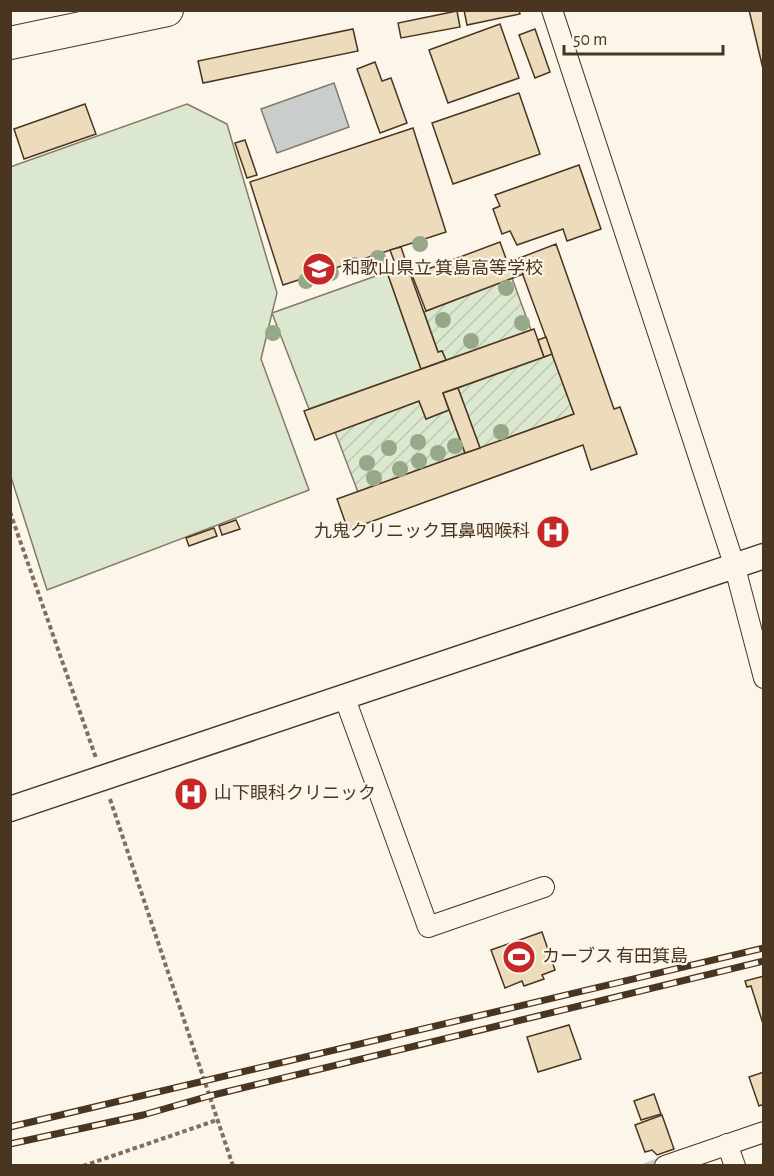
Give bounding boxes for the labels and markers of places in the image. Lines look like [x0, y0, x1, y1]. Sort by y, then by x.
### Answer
school or university icon: 和歌山県立 箕島高等学校 [301, 251, 337, 287]
place label: 和歌山県立 箕島高等学校 [342, 258, 543, 278]
hospital icon: 九鬼クリニック耳鼻咽喉科 [535, 514, 571, 550]
place label: 九鬼クリニック耳鼻咽喉科 [314, 521, 530, 541]
hospital icon: 山下眼科クリニック [173, 776, 209, 812]
place label: 山下眼科クリニック [214, 784, 376, 803]
sports icon: カーブス 有田箕島 [501, 939, 537, 975]
place label: カーブス 有田箕島 [542, 946, 688, 966]

